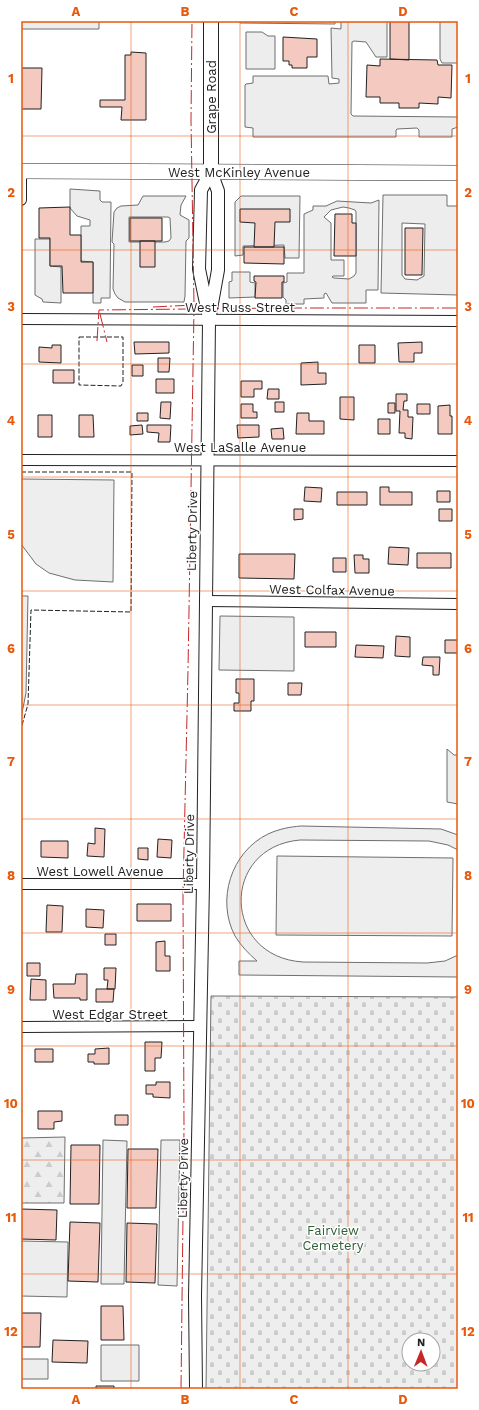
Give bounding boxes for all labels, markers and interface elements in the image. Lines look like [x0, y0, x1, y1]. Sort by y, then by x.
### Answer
text: A [72, 4, 81, 19]
text: B [181, 4, 190, 19]
text: C [290, 4, 299, 19]
text: D [398, 4, 408, 19]
street label: Grape Road [204, 60, 219, 134]
text: 1 [8, 71, 14, 86]
text: 1 [465, 71, 471, 86]
street label: West McKinley Avenue [168, 165, 310, 180]
text: 2 [7, 185, 15, 200]
text: 2 [464, 185, 472, 200]
text: 3 [7, 299, 15, 314]
text: 3 [464, 299, 472, 314]
street label: West Russ Street [185, 300, 296, 315]
text: 4 [7, 413, 16, 428]
text: 4 [464, 413, 473, 428]
street label: West LaSalle Avenue [174, 440, 306, 455]
street label: Liberty Drive [184, 491, 200, 571]
text: 5 [7, 527, 15, 542]
text: 5 [464, 527, 472, 542]
street label: West Colfax Avenue [269, 581, 395, 599]
text: 6 [7, 641, 15, 656]
text: 6 [464, 641, 472, 656]
text: 7 [7, 754, 15, 769]
text: 7 [464, 754, 472, 769]
street label: Liberty Drive [181, 814, 197, 894]
street label: West Lowell Avenue [36, 864, 164, 879]
text: 8 [7, 868, 15, 883]
text: 8 [464, 868, 472, 883]
text: 9 [7, 982, 15, 997]
text: 9 [464, 982, 472, 997]
street label: West Edgar Street [52, 1007, 168, 1022]
text: 10 [4, 1096, 18, 1111]
text: 10 [461, 1096, 475, 1111]
street label: Liberty Drive [175, 1138, 191, 1218]
text: 11 [5, 1210, 17, 1225]
text: 11 [462, 1210, 474, 1225]
park label: Fairview Cemetery [302, 1223, 364, 1253]
text: 12 [4, 1324, 18, 1339]
text: 12 [461, 1324, 475, 1339]
north arrow [401, 1332, 441, 1372]
text: N [417, 1336, 425, 1349]
text: A [72, 1392, 81, 1407]
text: B [181, 1392, 190, 1407]
text: C [290, 1392, 299, 1407]
text: D [398, 1392, 408, 1407]

